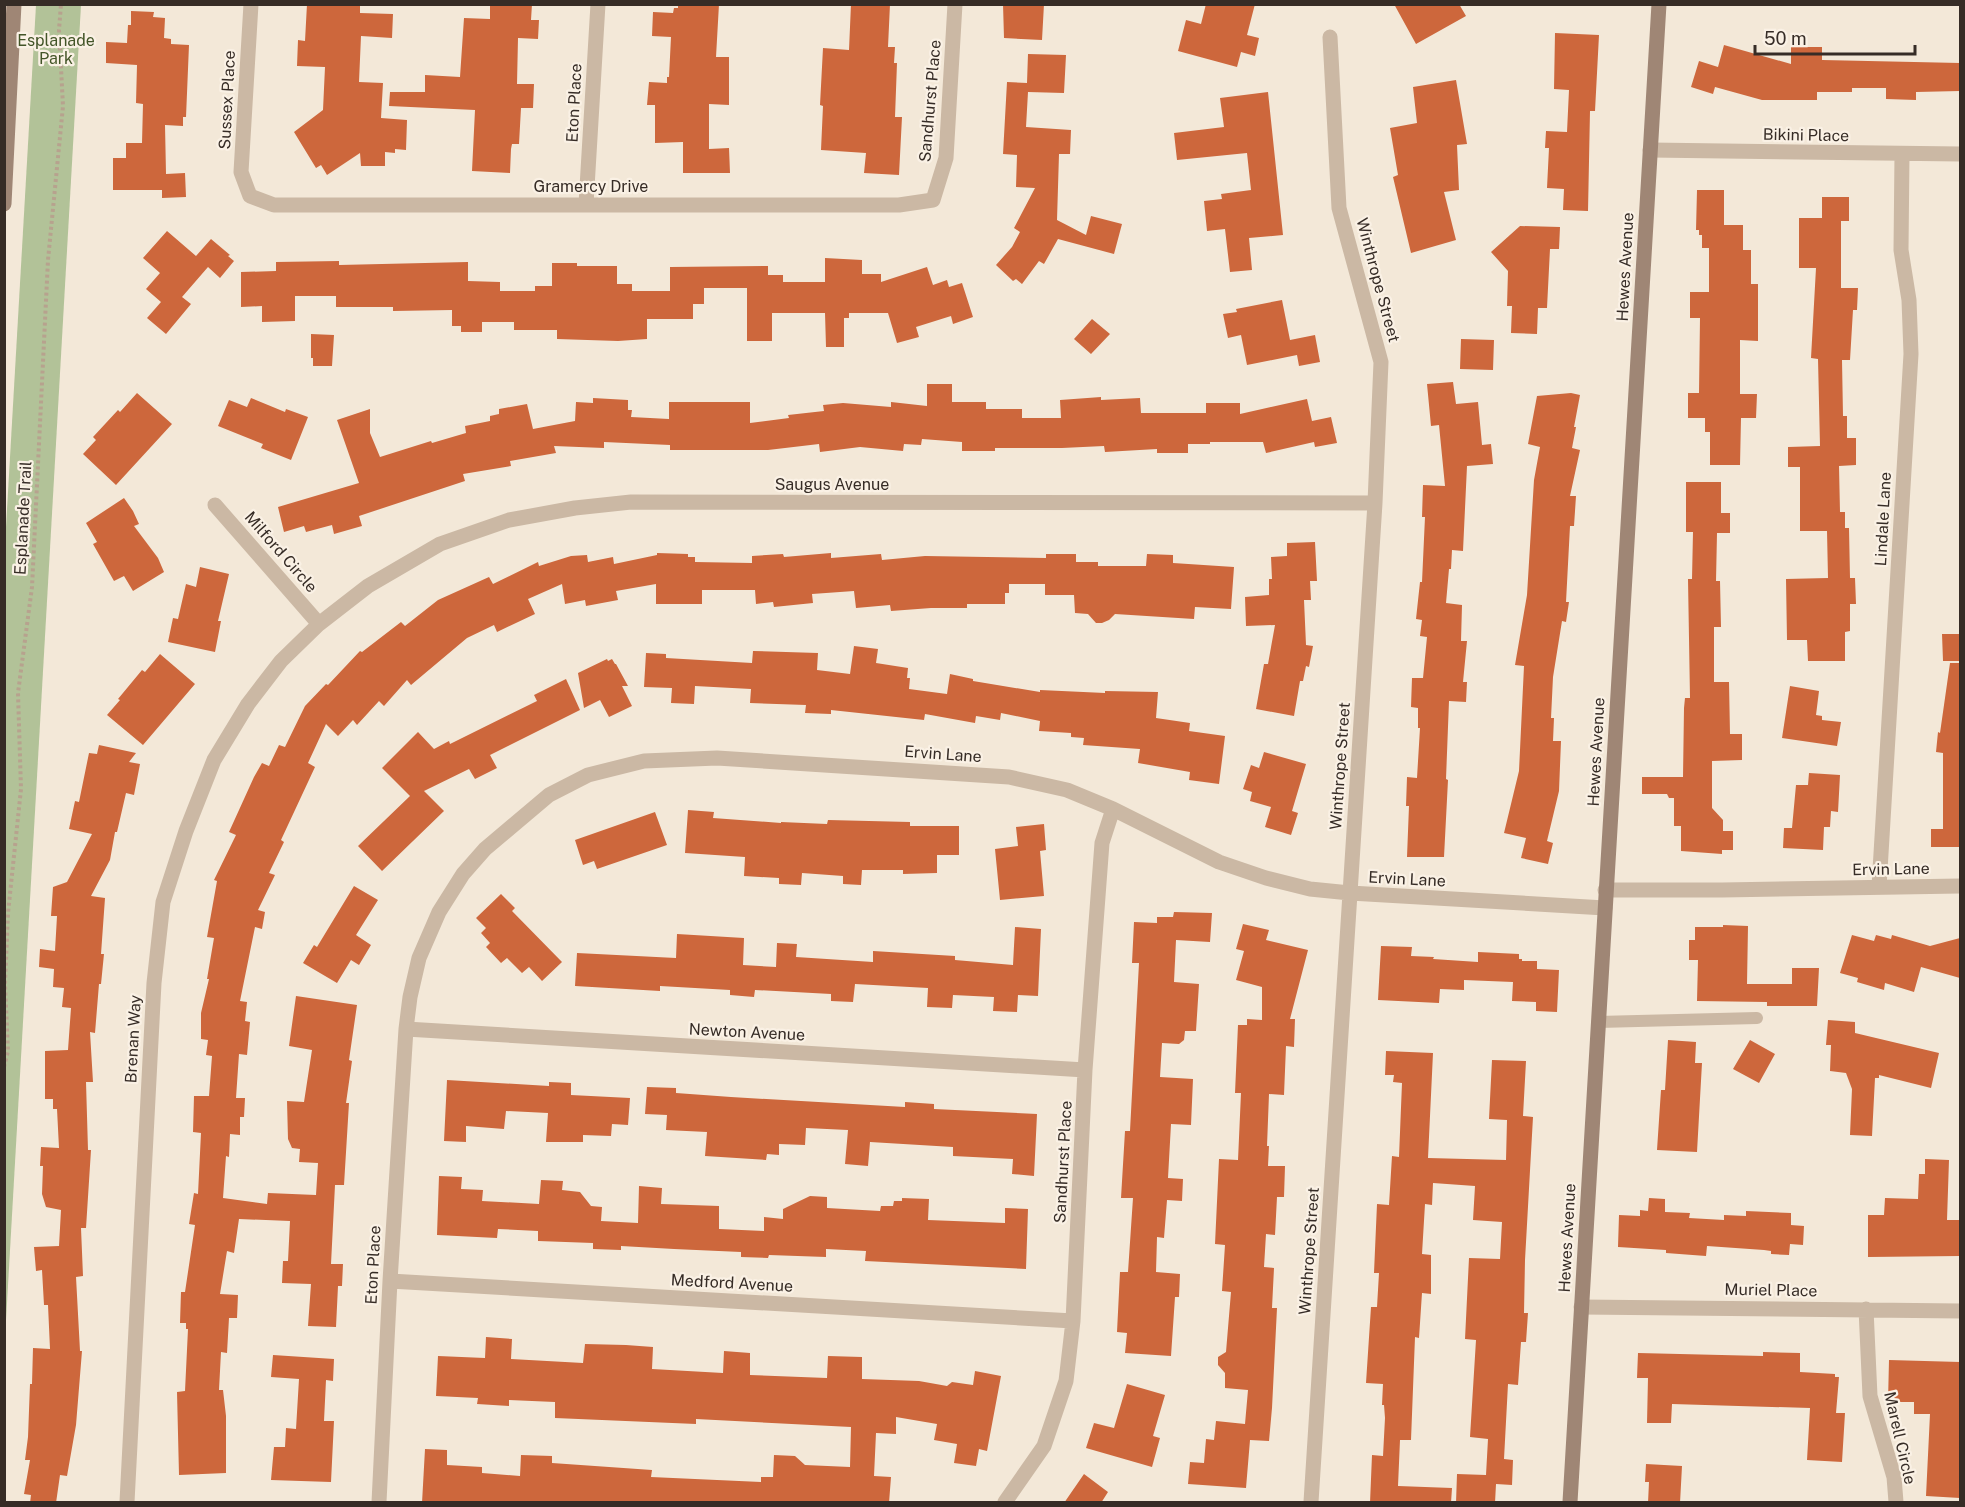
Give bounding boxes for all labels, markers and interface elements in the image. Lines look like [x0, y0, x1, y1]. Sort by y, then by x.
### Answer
scale bar [1755, 18, 1916, 56]
text: 50 m [1764, 28, 1807, 49]
park label: Esplanade Park [17, 31, 95, 68]
street label: Sandhurst Place [915, 39, 945, 163]
street label: Sussex Place [215, 50, 239, 150]
street label: Eton Place [562, 63, 586, 143]
street label: Bikini Place [1763, 125, 1849, 145]
street label: Gramercy Drive [534, 177, 648, 196]
street label: Hewes Avenue [1613, 212, 1637, 322]
street label: Winthrope Street [1352, 216, 1404, 344]
street label: Esplanade Trail [11, 460, 35, 575]
street label: Lindale Lane [1871, 471, 1895, 567]
street label: Saugus Avenue [775, 475, 889, 494]
street label: Milford Circle [241, 508, 321, 596]
street label: Hewes Avenue [1584, 697, 1608, 807]
street label: Winthrope Street [1326, 702, 1354, 830]
street label: Ervin Lane [904, 742, 982, 766]
street label: Ervin Lane [1852, 859, 1930, 879]
street label: Ervin Lane [1368, 867, 1446, 891]
street label: Brenan Way [121, 994, 145, 1084]
street label: Newton Avenue [688, 1019, 806, 1045]
street label: Sandhurst Place [1050, 1100, 1076, 1224]
street label: Hewes Avenue [1555, 1183, 1579, 1293]
street label: Winthrope Street [1295, 1187, 1323, 1315]
street label: Eton Place [361, 1225, 385, 1305]
street label: Medford Avenue [670, 1270, 794, 1296]
street label: Muriel Place [1724, 1280, 1818, 1300]
street label: Marell Circle [1880, 1390, 1920, 1486]

